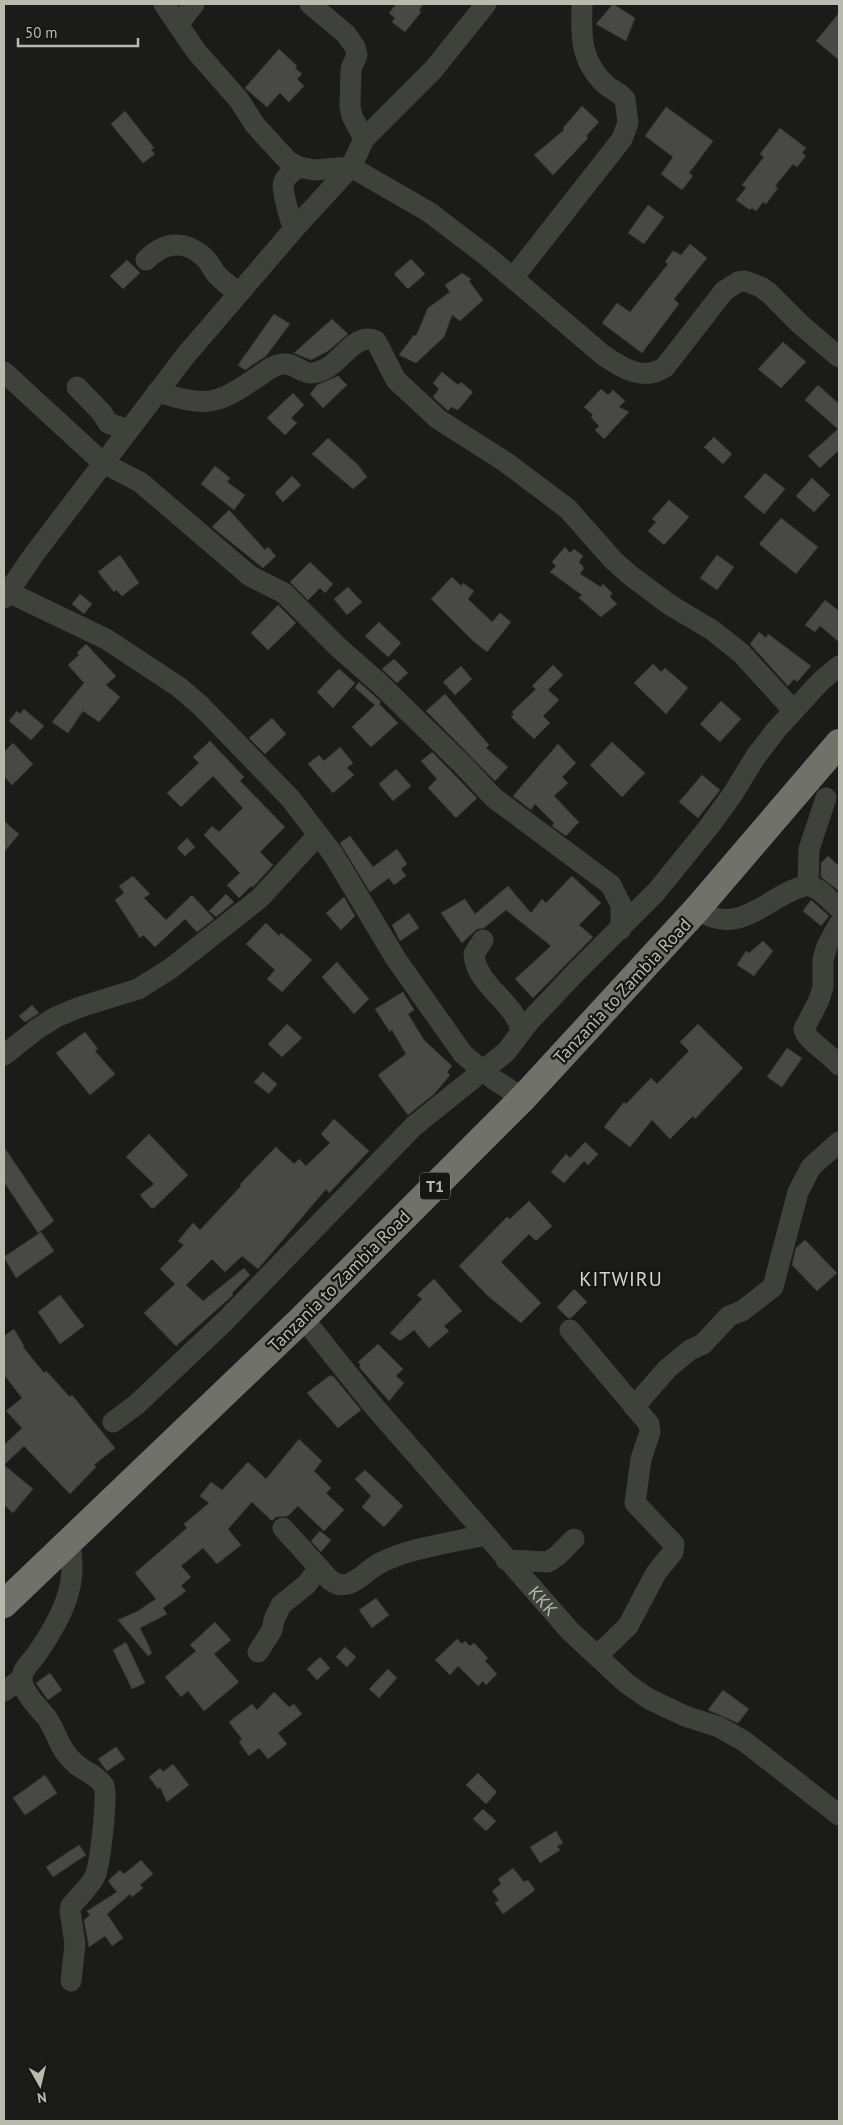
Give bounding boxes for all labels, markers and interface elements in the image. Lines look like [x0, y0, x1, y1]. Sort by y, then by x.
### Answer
scale bar [18, 15, 138, 47]
text: 50 m [25, 23, 58, 42]
street label: Tanzania to Zambia Road [548, 913, 696, 1069]
road number: T1 [420, 1172, 450, 1200]
street label: Tanzania to Zambia Road [263, 1205, 415, 1357]
district label: KITWIRU [579, 1266, 663, 1292]
street label: KKK [524, 1581, 563, 1620]
north arrow [15, 2060, 65, 2110]
text: N [36, 2088, 48, 2107]

